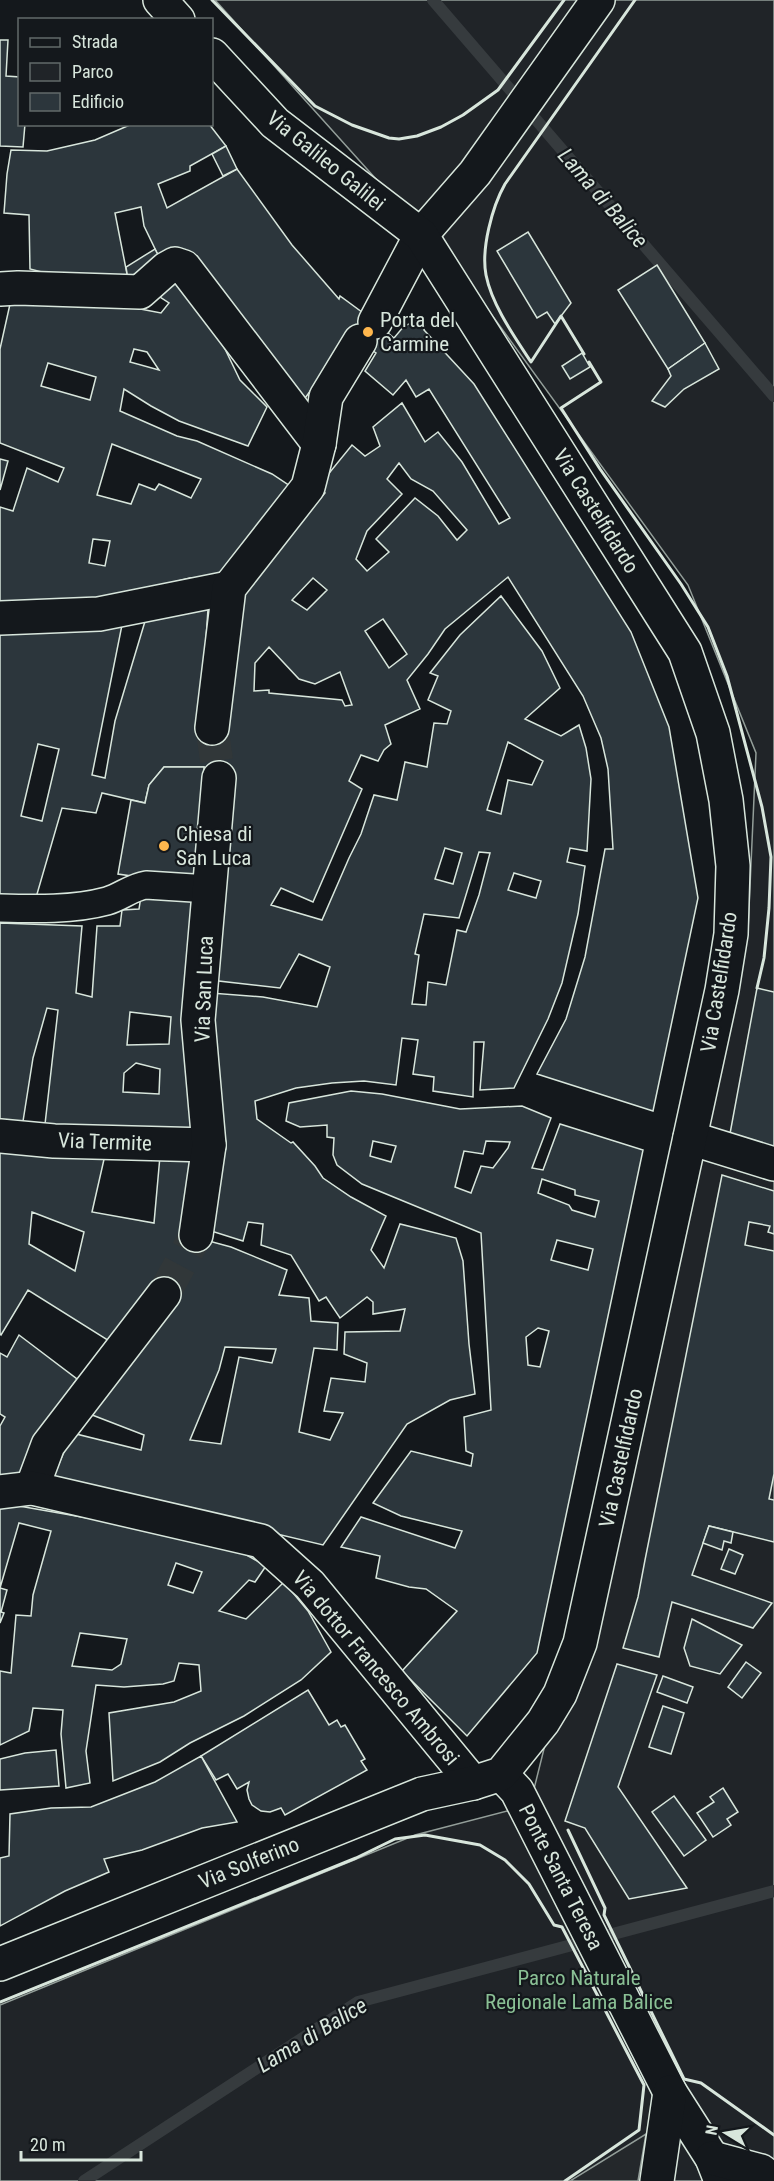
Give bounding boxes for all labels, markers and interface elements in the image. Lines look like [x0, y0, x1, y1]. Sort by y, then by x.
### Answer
legend [18, 18, 213, 126]
text: Strada [72, 31, 118, 52]
text: Parco [72, 61, 113, 82]
text: Edificio [72, 91, 124, 112]
street label: Via Galileo Galilei [262, 106, 390, 216]
water label: Lama di Balice [553, 143, 653, 253]
place label: Porta del Carmine [380, 308, 455, 356]
marker: Porta del Carmine [361, 325, 375, 339]
street label: Via Castelfidardo [548, 445, 644, 577]
place label: Chiesa di San Luca [176, 822, 252, 870]
marker: Chiesa di San Luca [157, 839, 171, 853]
street label: Via Castelfidardo [696, 910, 742, 1054]
street label: Via San Luca [190, 935, 218, 1043]
street label: Via Termite [58, 1128, 152, 1156]
street label: Via Castelfidardo [595, 1386, 647, 1530]
street label: Via dottor Francesco Ambrosi [288, 1566, 464, 1770]
street label: Ponte Santa Teresa [514, 1800, 608, 1954]
street label: Via Solferino [195, 1832, 303, 1894]
park label: Parco Naturale Regionale Lama Balice [485, 1966, 673, 2014]
water label: Lama di Balice [253, 1992, 371, 2078]
north arrow [696, 2103, 756, 2163]
scale bar [21, 2124, 141, 2162]
text: N [702, 2124, 722, 2137]
text: 20 m [30, 2134, 65, 2155]

